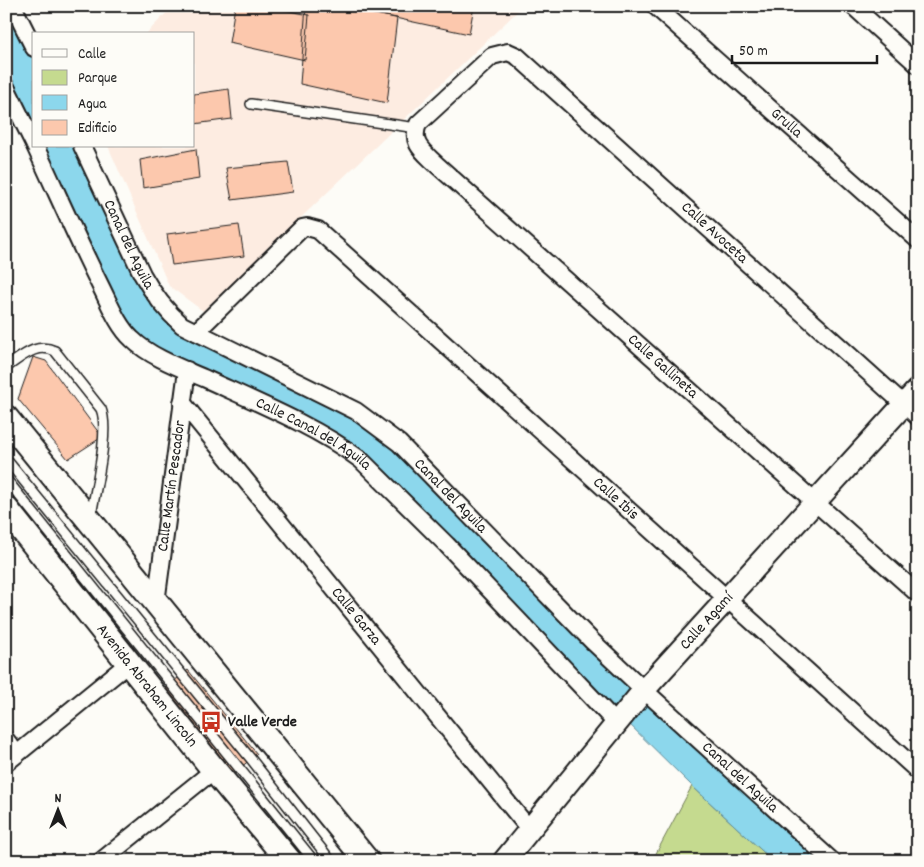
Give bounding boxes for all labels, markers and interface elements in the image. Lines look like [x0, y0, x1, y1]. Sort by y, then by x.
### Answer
legend [32, 32, 195, 148]
scale bar [732, 32, 876, 64]
text: 50 m [739, 41, 768, 63]
text: Calle [78, 44, 107, 66]
text: Parque [78, 68, 118, 90]
text: Agua [78, 94, 107, 116]
street label: Grulla [765, 102, 808, 144]
text: Edificio [78, 118, 117, 140]
street label: Canal del Aguila [97, 196, 160, 294]
street label: Calle Avoceta [675, 197, 753, 270]
street label: Calle Gallineta [622, 328, 703, 404]
street label: Calle Canal del Águila [252, 392, 377, 476]
street label: Calle Martín Pescador [151, 419, 192, 553]
street label: Canal del Aguila [408, 453, 493, 539]
street label: Calle Ibis [588, 471, 644, 526]
street label: Calle Garza [325, 582, 387, 651]
street label: Calle Agamí [674, 586, 740, 655]
street label: Avenida Abraham Lincoln [91, 619, 203, 752]
bus stop icon: Valle Verde [198, 709, 224, 735]
place label: Valle Verde [228, 711, 297, 734]
street label: Canal del Aguila [697, 736, 784, 819]
north arrow [32, 784, 82, 834]
text: N [55, 789, 62, 809]

